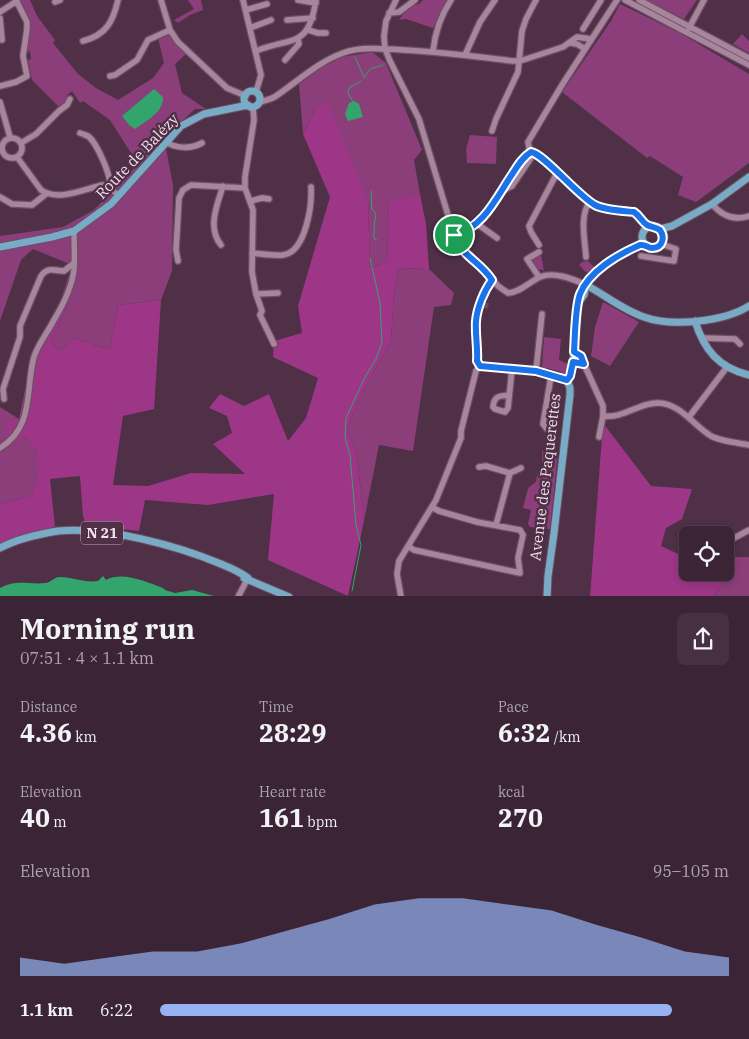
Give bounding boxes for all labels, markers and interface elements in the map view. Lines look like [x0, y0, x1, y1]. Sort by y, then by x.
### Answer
street label: Route de Balézy [91, 109, 183, 203]
pin [433, 214, 475, 256]
icon: arrive [440, 221, 468, 249]
street label: Avenue des Paquerettes [525, 392, 565, 562]
road number: N 21 [81, 522, 123, 544]
map controls [679, 526, 734, 581]
button: locate [679, 526, 734, 581]
text: Morning run [20, 610, 195, 647]
button: share [677, 613, 729, 665]
text: 07:51 · 4 × 1.1 km [20, 648, 154, 668]
text: Distance [20, 698, 77, 716]
text: Time [259, 698, 293, 716]
text: Pace [498, 698, 529, 716]
text: 4.36 [20, 716, 72, 749]
text: 28:29 [259, 716, 327, 749]
text: 6:32 [498, 716, 551, 749]
text: km [72, 728, 97, 746]
text: /km [551, 728, 580, 746]
text: Elevation [20, 783, 82, 801]
text: Heart rate [259, 783, 326, 801]
text: kcal [498, 783, 525, 801]
text: 40 [20, 801, 50, 834]
text: 161 [259, 801, 304, 834]
text: 270 [498, 801, 543, 834]
text: m [50, 813, 67, 831]
text: bpm [304, 813, 338, 831]
text: Elevation [20, 861, 90, 881]
text: 95–105 m [653, 861, 729, 881]
text: 1.1 km [20, 1000, 73, 1020]
text: 6:22 [100, 1000, 133, 1020]

